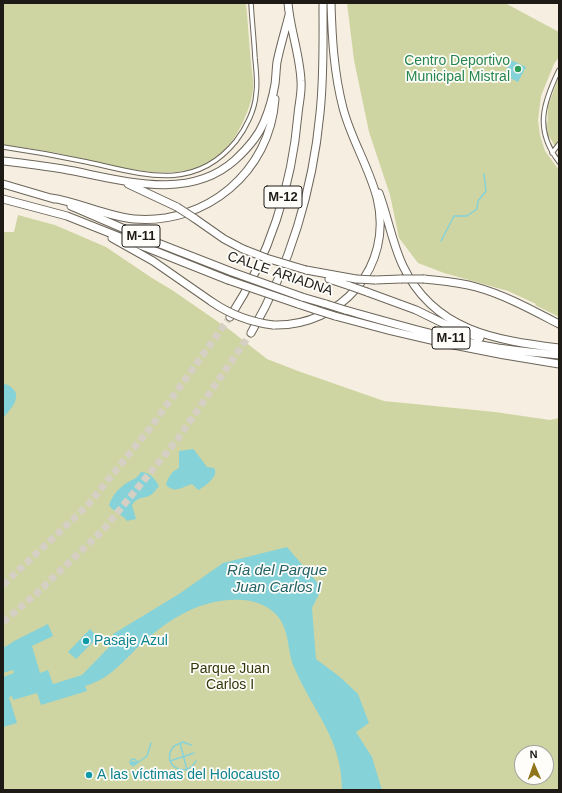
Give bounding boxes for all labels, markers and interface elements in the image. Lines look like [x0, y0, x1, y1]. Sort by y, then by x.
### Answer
place label: Centro Deportivo Municipal Mistral [404, 53, 510, 86]
marker: Centro Deportivo Municipal Mistral [513, 64, 523, 74]
road number: M-12 [264, 186, 302, 208]
road number: M-11 [122, 225, 160, 247]
street label: CALLE ARIADNA [225, 248, 335, 300]
road number: M-11 [432, 327, 470, 349]
water label: Ría del Parque Juan Carlos I [227, 562, 327, 597]
place label: Pasaje Azul [94, 633, 168, 649]
marker: Pasaje Azul [81, 636, 91, 646]
park label: Parque Juan Carlos I [190, 661, 270, 694]
north arrow [514, 745, 554, 785]
text: N [529, 748, 538, 760]
place label: A las víctimas del Holocausto [97, 767, 280, 783]
marker: A las víctimas del Holocausto [84, 770, 94, 780]

